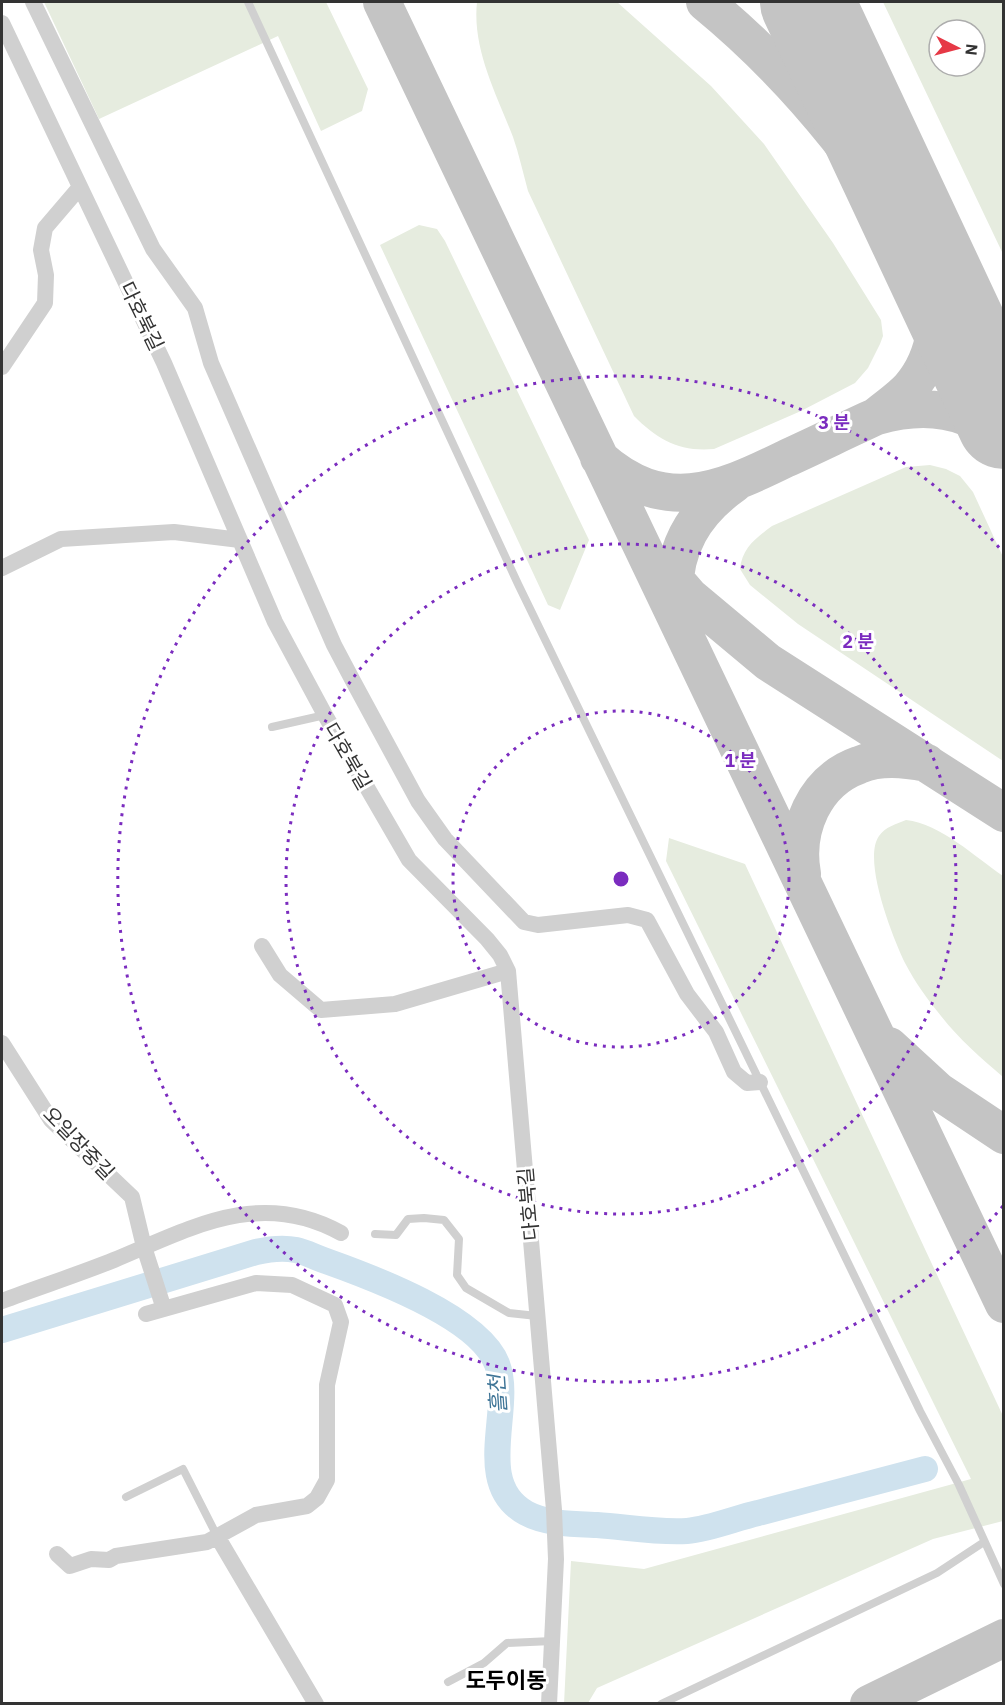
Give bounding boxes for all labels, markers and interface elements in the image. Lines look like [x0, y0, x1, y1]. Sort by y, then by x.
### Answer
north arrow [927, 18, 987, 78]
text: N [961, 43, 982, 56]
street label: 다호북길 [114, 277, 170, 355]
text: 3 분 [818, 411, 850, 434]
text: 2 분 [842, 630, 874, 653]
street label: 다호북길 [318, 717, 378, 795]
text: 1 분 [724, 749, 756, 772]
centre of rings [611, 869, 631, 889]
street label: 오일장중길 [37, 1101, 121, 1185]
street label: 다호북길 [511, 1166, 545, 1242]
water label: 흘천 [481, 1371, 512, 1414]
district label: 도두이동 [466, 1665, 546, 1694]

